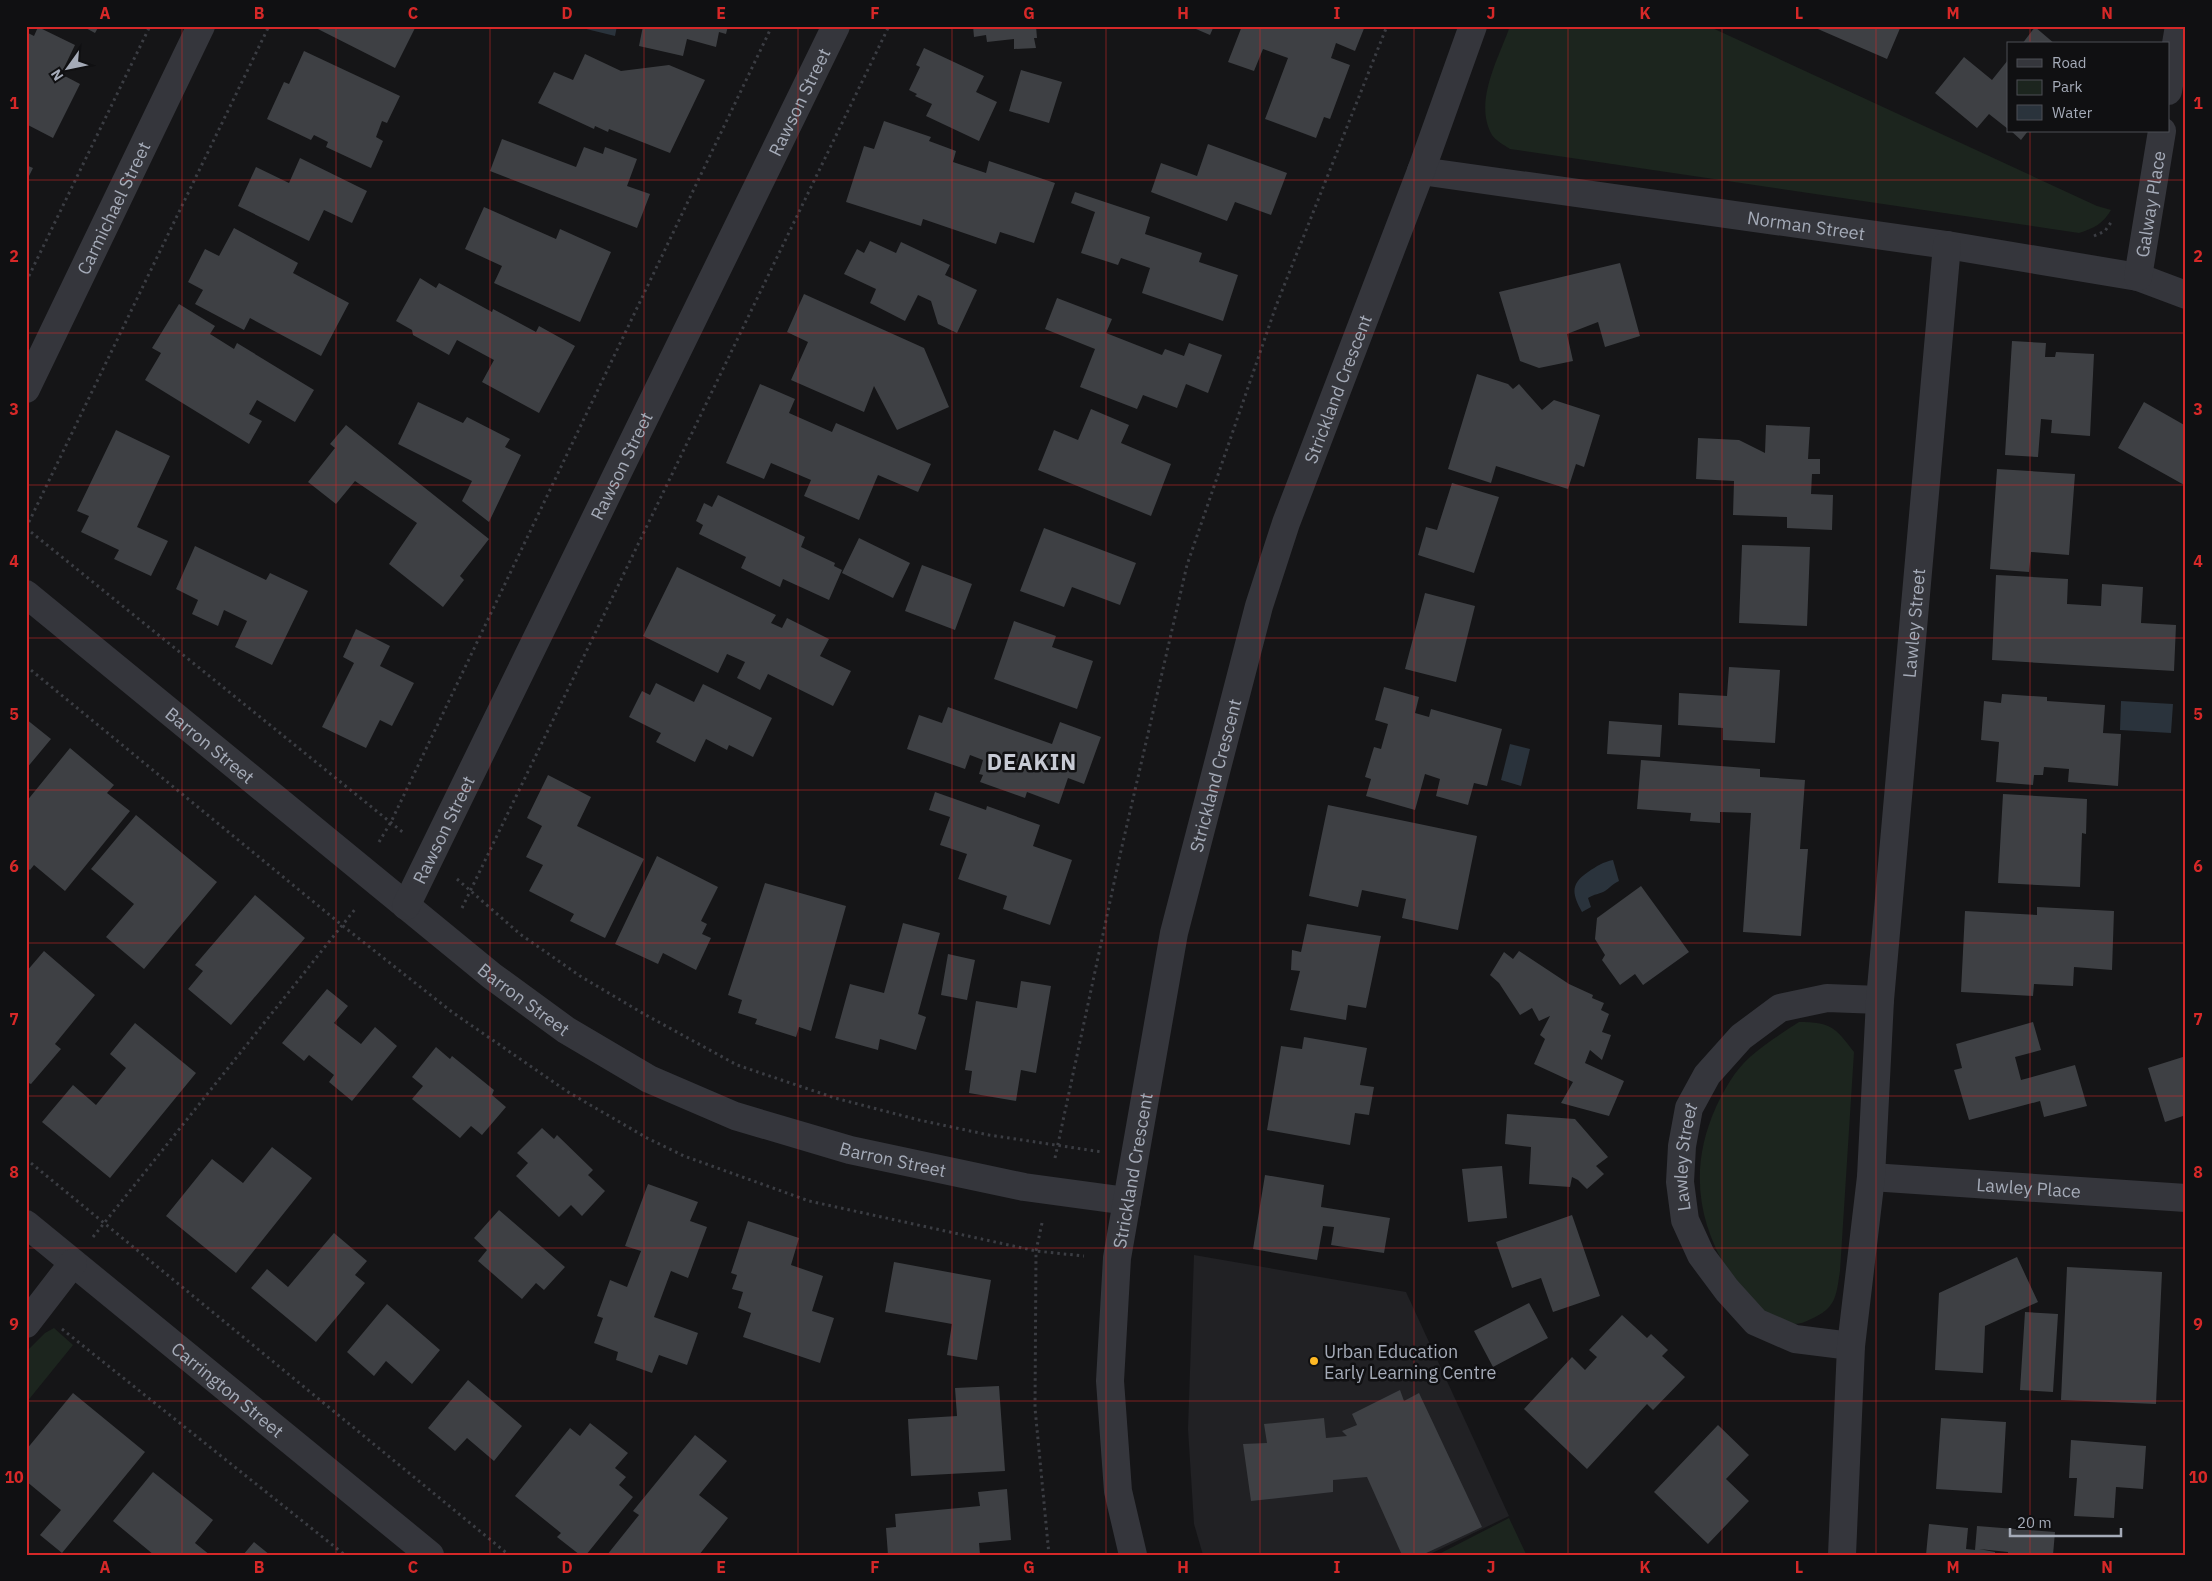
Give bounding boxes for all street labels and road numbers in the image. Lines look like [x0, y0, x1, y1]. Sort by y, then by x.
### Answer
street label: Rawson Street [763, 44, 835, 160]
street label: Carmichael Street [71, 138, 155, 278]
street label: Galway Place [2130, 149, 2170, 259]
street label: Norman Street [1746, 206, 1867, 245]
street label: Strickland Crescent [1298, 311, 1376, 467]
street label: Rawson Street [585, 408, 657, 524]
street label: Lawley Street [1897, 567, 1930, 679]
street label: Strickland Crescent [1184, 696, 1246, 855]
street label: Barron Street [161, 702, 259, 788]
street label: Rawson Street [407, 772, 479, 887]
street label: Barron Street [473, 958, 574, 1041]
street label: Strickland Crescent [1107, 1091, 1157, 1250]
street label: Lawley Street [1668, 1098, 1702, 1213]
street label: Barron Street [837, 1136, 948, 1182]
street label: Lawley Place [1976, 1173, 2082, 1202]
street label: Carrington Street [167, 1337, 289, 1442]

